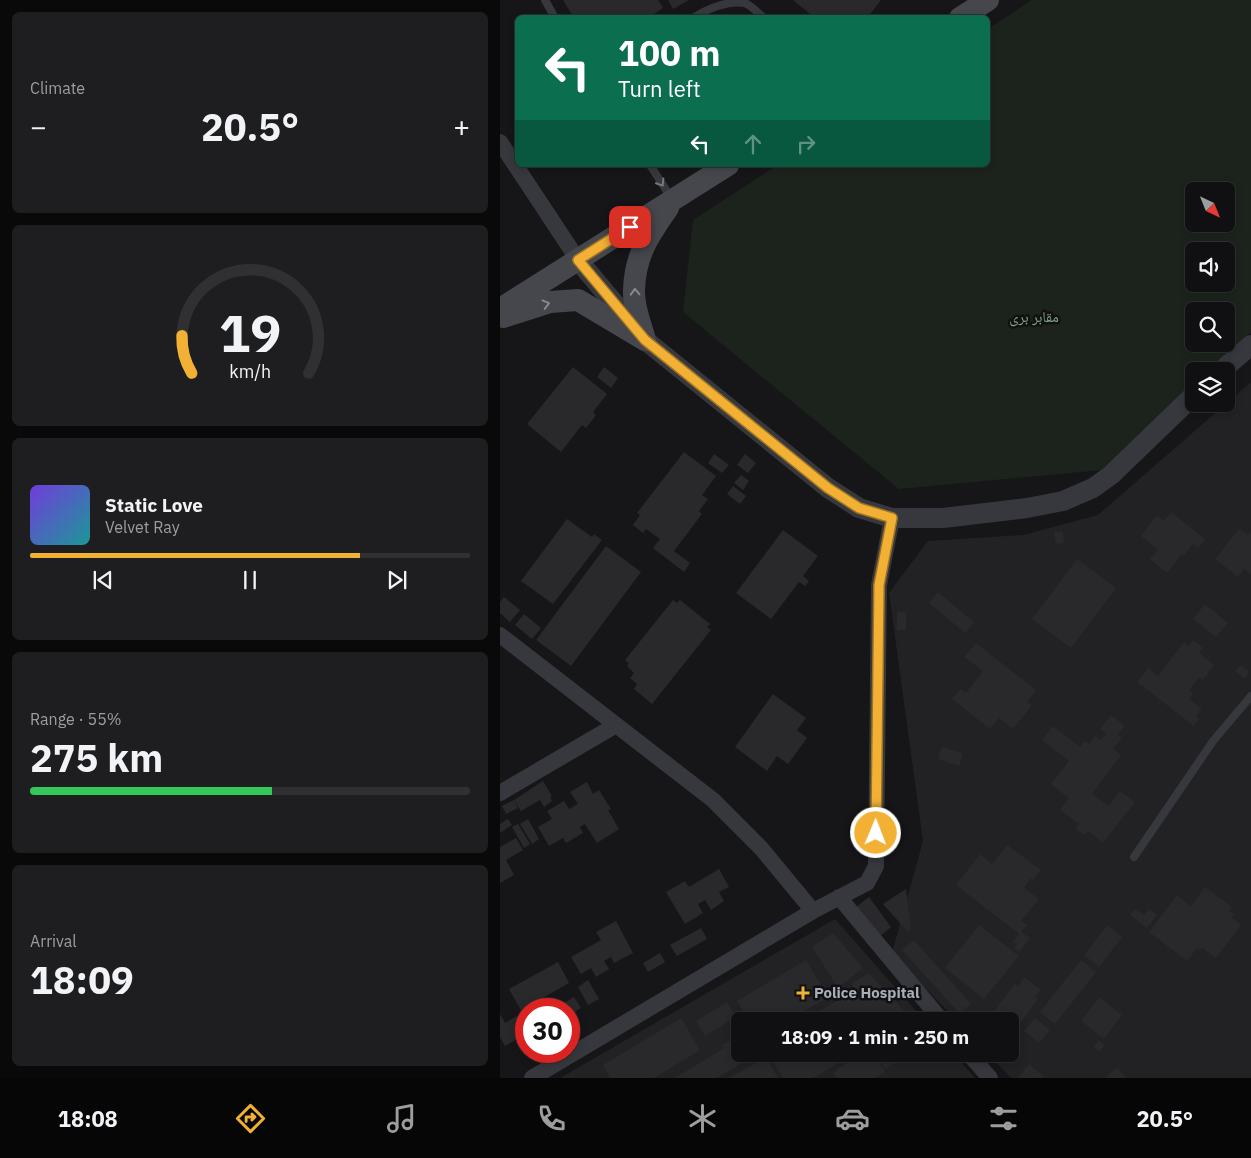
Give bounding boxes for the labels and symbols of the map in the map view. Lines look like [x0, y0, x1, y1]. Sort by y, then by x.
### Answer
one-way arrow [655, 178, 665, 187]
north arrow [1185, 182, 1235, 232]
pin [609, 206, 651, 248]
one-way arrow [630, 288, 640, 296]
one-way arrow [542, 299, 550, 309]
park label: مقابر برى [1009, 307, 1059, 327]
position arrow [849, 806, 901, 858]
place label: Police Hospital [814, 983, 920, 1002]
marker: Police Hospital [796, 986, 810, 1000]
speed limit sign: 30 [515, 998, 580, 1063]

